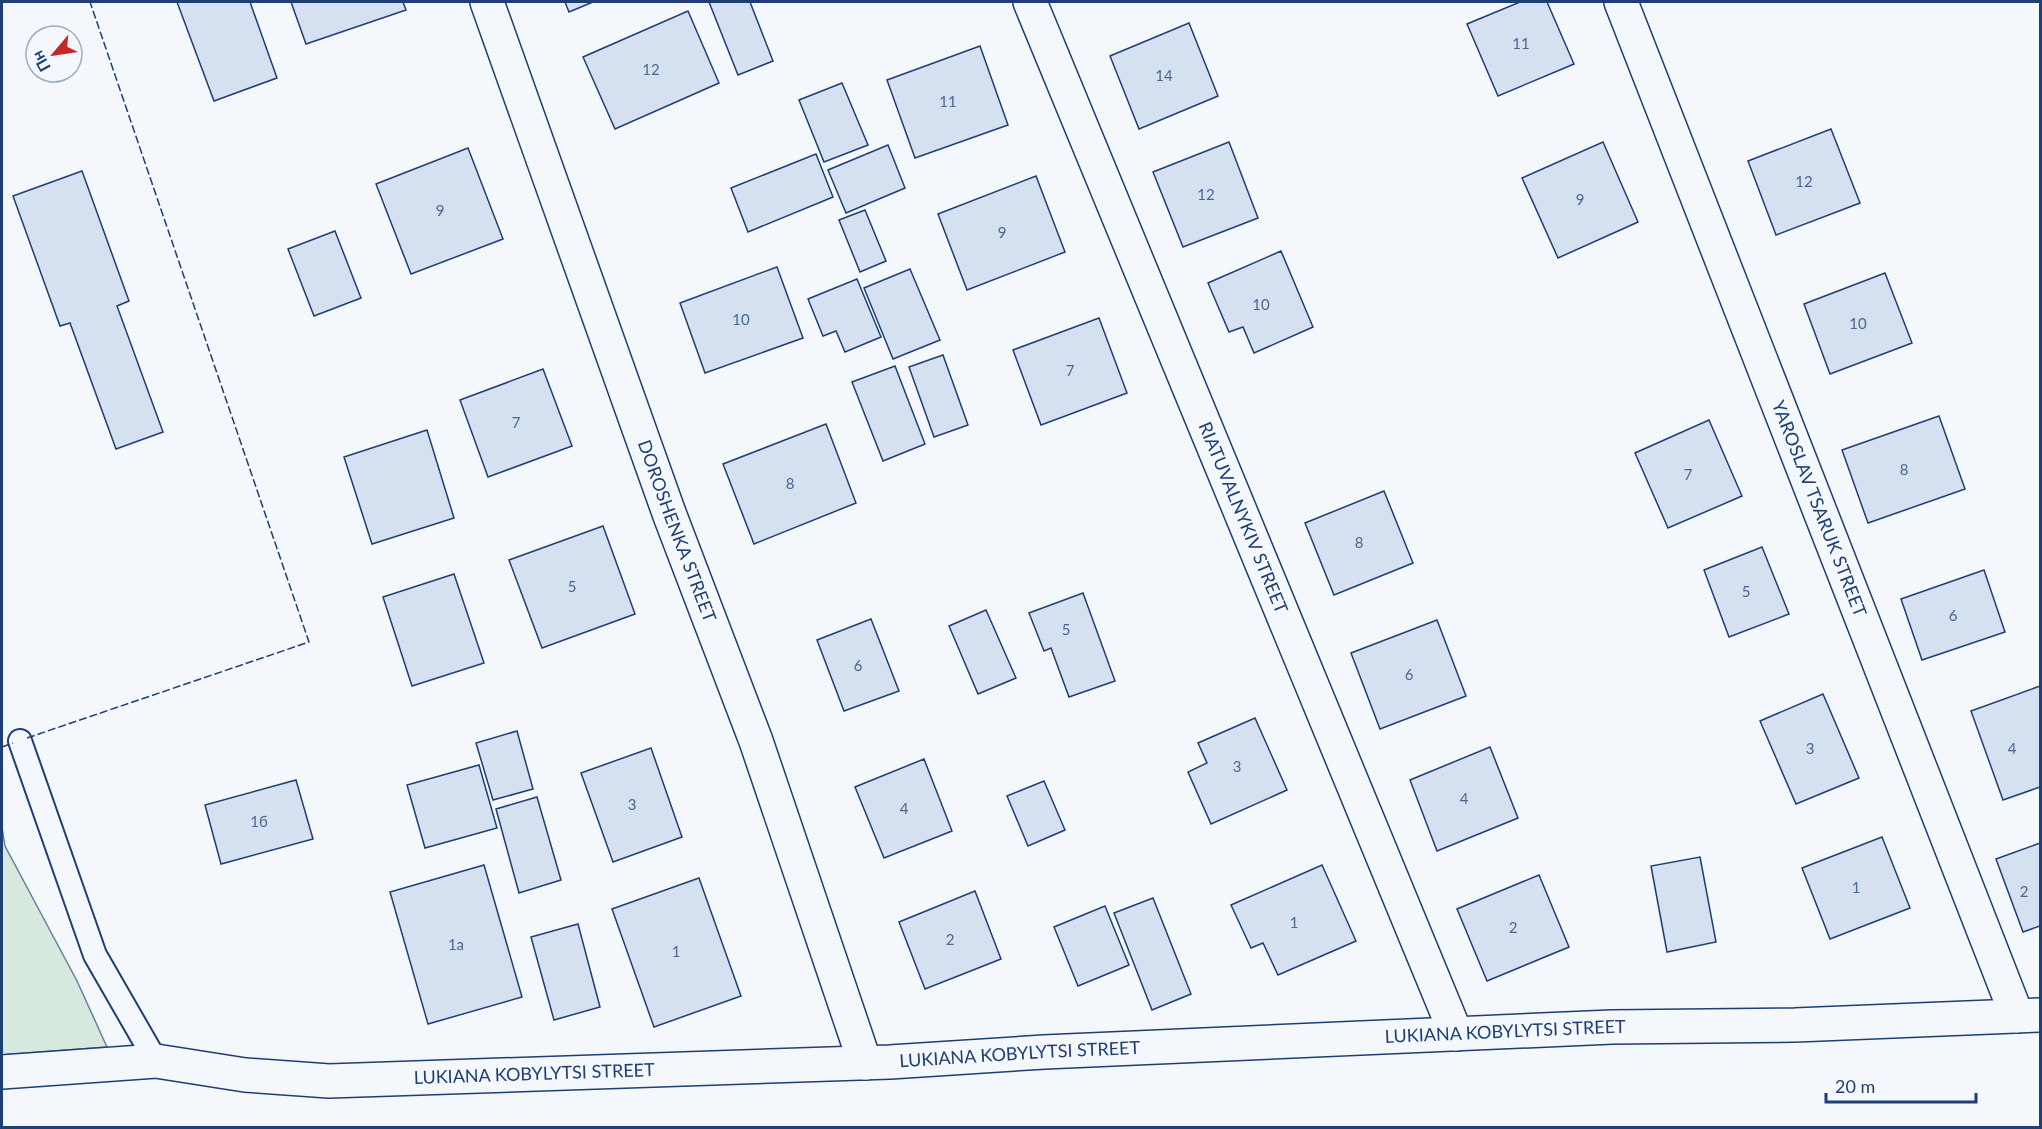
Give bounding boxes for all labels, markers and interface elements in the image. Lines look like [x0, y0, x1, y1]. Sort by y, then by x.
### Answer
north arrow [24, 24, 84, 84]
house number: 11 [1512, 34, 1530, 52]
text: Пн [27, 48, 54, 75]
house number: 12 [642, 60, 660, 78]
house number: 14 [1155, 66, 1173, 84]
house number: 11 [939, 92, 957, 110]
house number: 12 [1795, 172, 1813, 190]
house number: 12 [1197, 185, 1215, 203]
house number: 9 [1576, 190, 1584, 208]
house number: 9 [436, 201, 444, 219]
house number: 9 [998, 223, 1006, 241]
house number: 10 [1252, 295, 1270, 313]
house number: 10 [732, 310, 750, 328]
house number: 10 [1849, 314, 1867, 332]
house number: 7 [1066, 361, 1075, 379]
street label: YAROSLAV TSARUK STREET [1768, 397, 1872, 620]
house number: 7 [512, 413, 521, 431]
street label: RIATUVALNYKIV STREET [1195, 418, 1293, 617]
street label: DOROSHENKA STREET [634, 437, 722, 625]
house number: 8 [1900, 460, 1908, 478]
house number: 7 [1684, 465, 1693, 483]
house number: 8 [786, 474, 794, 492]
house number: 8 [1355, 533, 1363, 551]
house number: 5 [568, 577, 576, 595]
house number: 5 [1742, 582, 1750, 600]
house number: 6 [1949, 606, 1958, 624]
house number: 5 [1062, 620, 1070, 638]
house number: 6 [854, 656, 863, 674]
house number: 6 [1405, 665, 1414, 683]
house number: 3 [1806, 739, 1814, 757]
house number: 4 [2008, 739, 2017, 757]
house number: 3 [1233, 757, 1241, 775]
house number: 4 [1460, 789, 1469, 807]
house number: 3 [628, 795, 636, 813]
house number: 4 [900, 799, 909, 817]
house number: 1б [250, 812, 268, 830]
house number: 1 [1852, 878, 1860, 896]
house number: 2 [2020, 882, 2028, 900]
house number: 1 [1290, 913, 1298, 931]
house number: 2 [1509, 918, 1517, 936]
house number: 2 [946, 930, 954, 948]
house number: 1а [448, 935, 464, 953]
house number: 1 [672, 942, 680, 960]
street label: LUKIANA KOBYLYTSI STREET [1384, 1015, 1626, 1047]
street label: LUKIANA KOBYLYTSI STREET [899, 1036, 1141, 1071]
street label: LUKIANA KOBYLYTSI STREET [413, 1058, 655, 1088]
scale bar [1826, 1066, 1976, 1104]
text: 20 m [1835, 1075, 1875, 1097]

